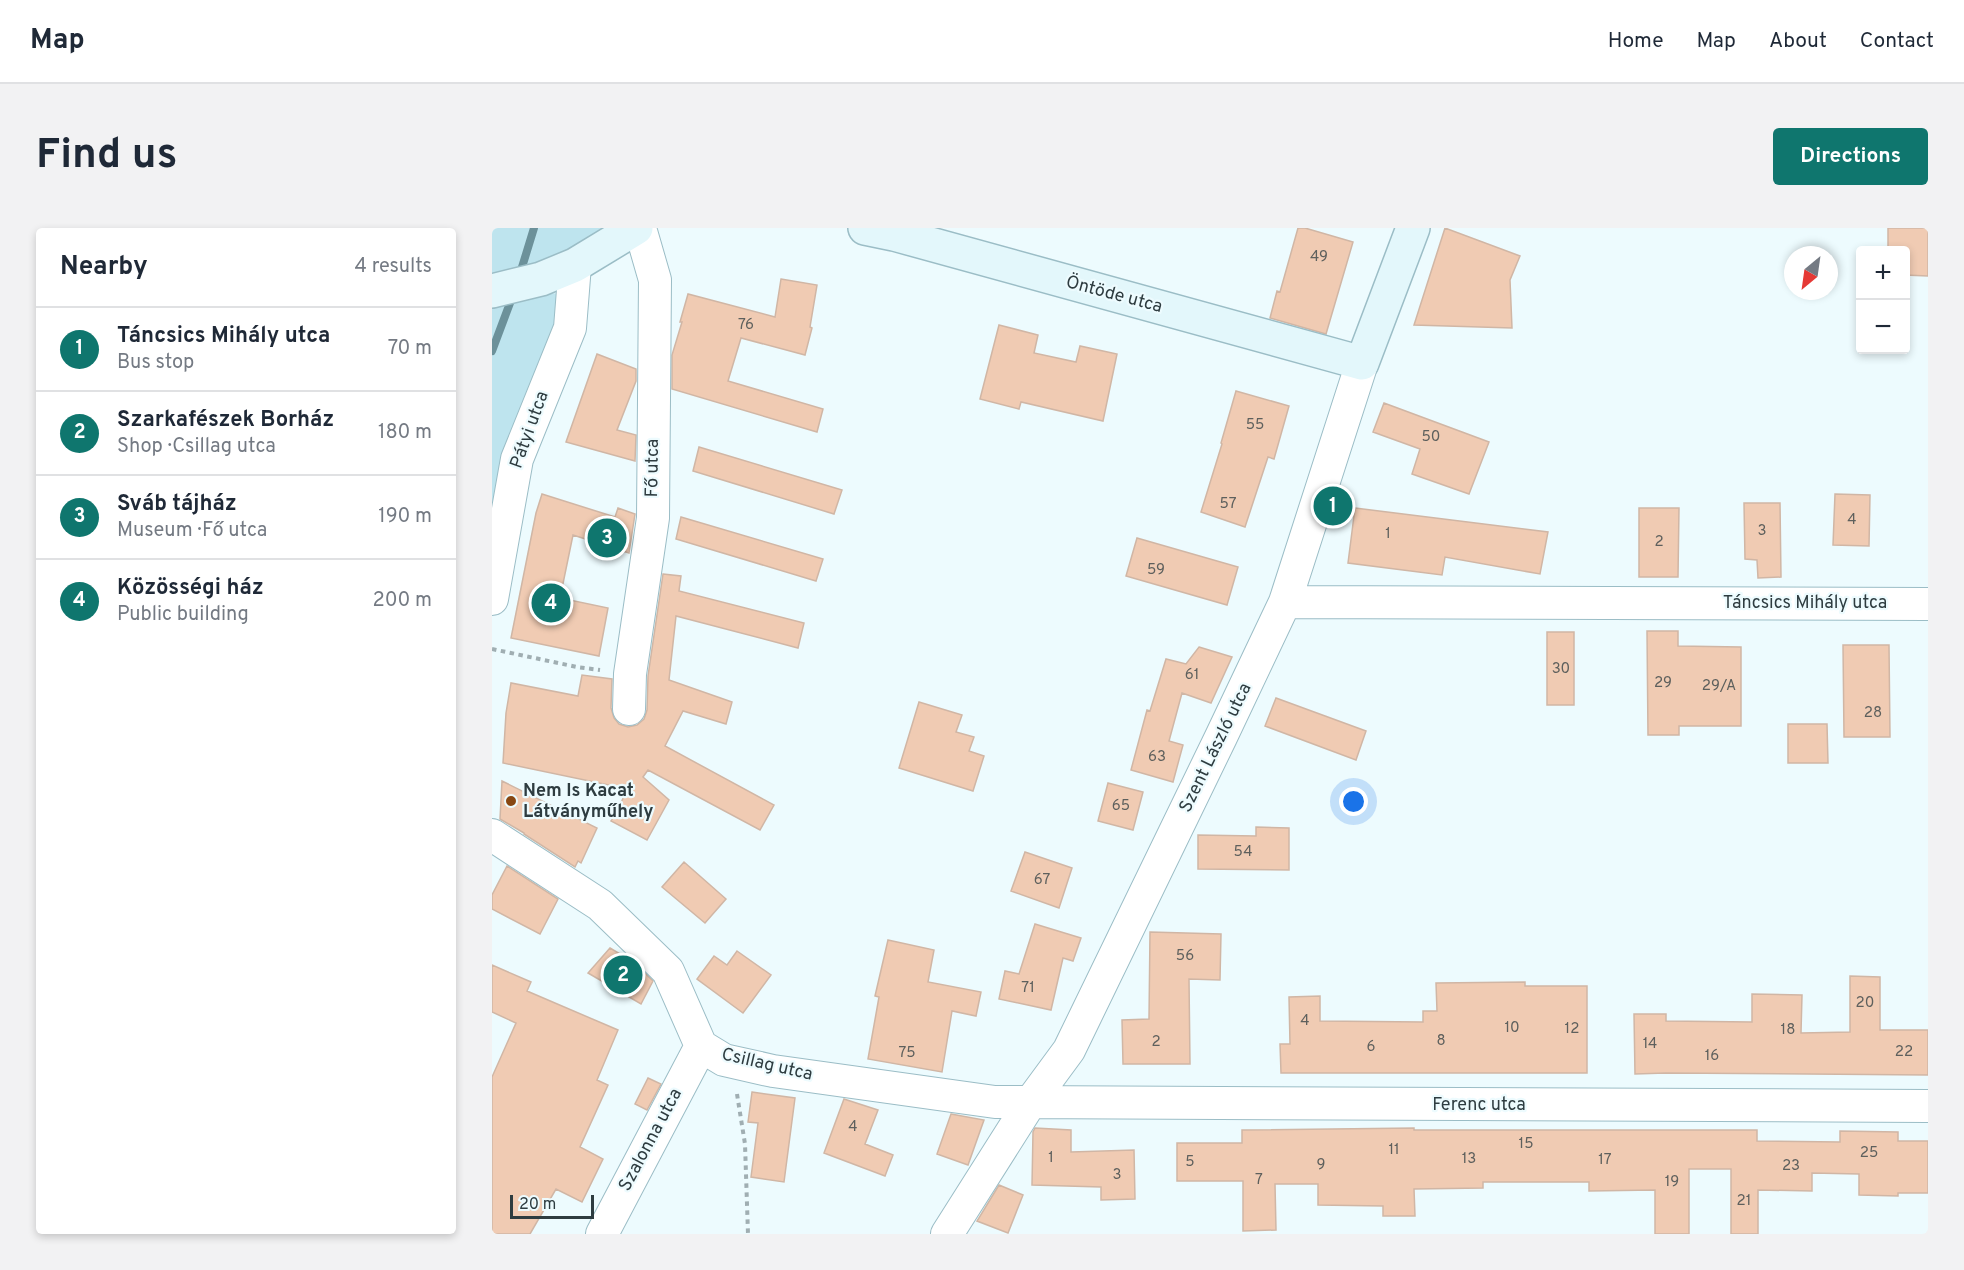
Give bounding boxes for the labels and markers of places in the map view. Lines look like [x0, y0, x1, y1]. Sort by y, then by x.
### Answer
pin: 1 [1314, 484, 1352, 528]
pin: 3 [588, 516, 626, 560]
pin: 4 [532, 580, 570, 626]
place label: Nem Is Kacat Látványműhely [523, 780, 653, 824]
marker: Nem Is Kacat Látványműhely [504, 794, 518, 808]
pin: 2 [604, 952, 642, 998]

